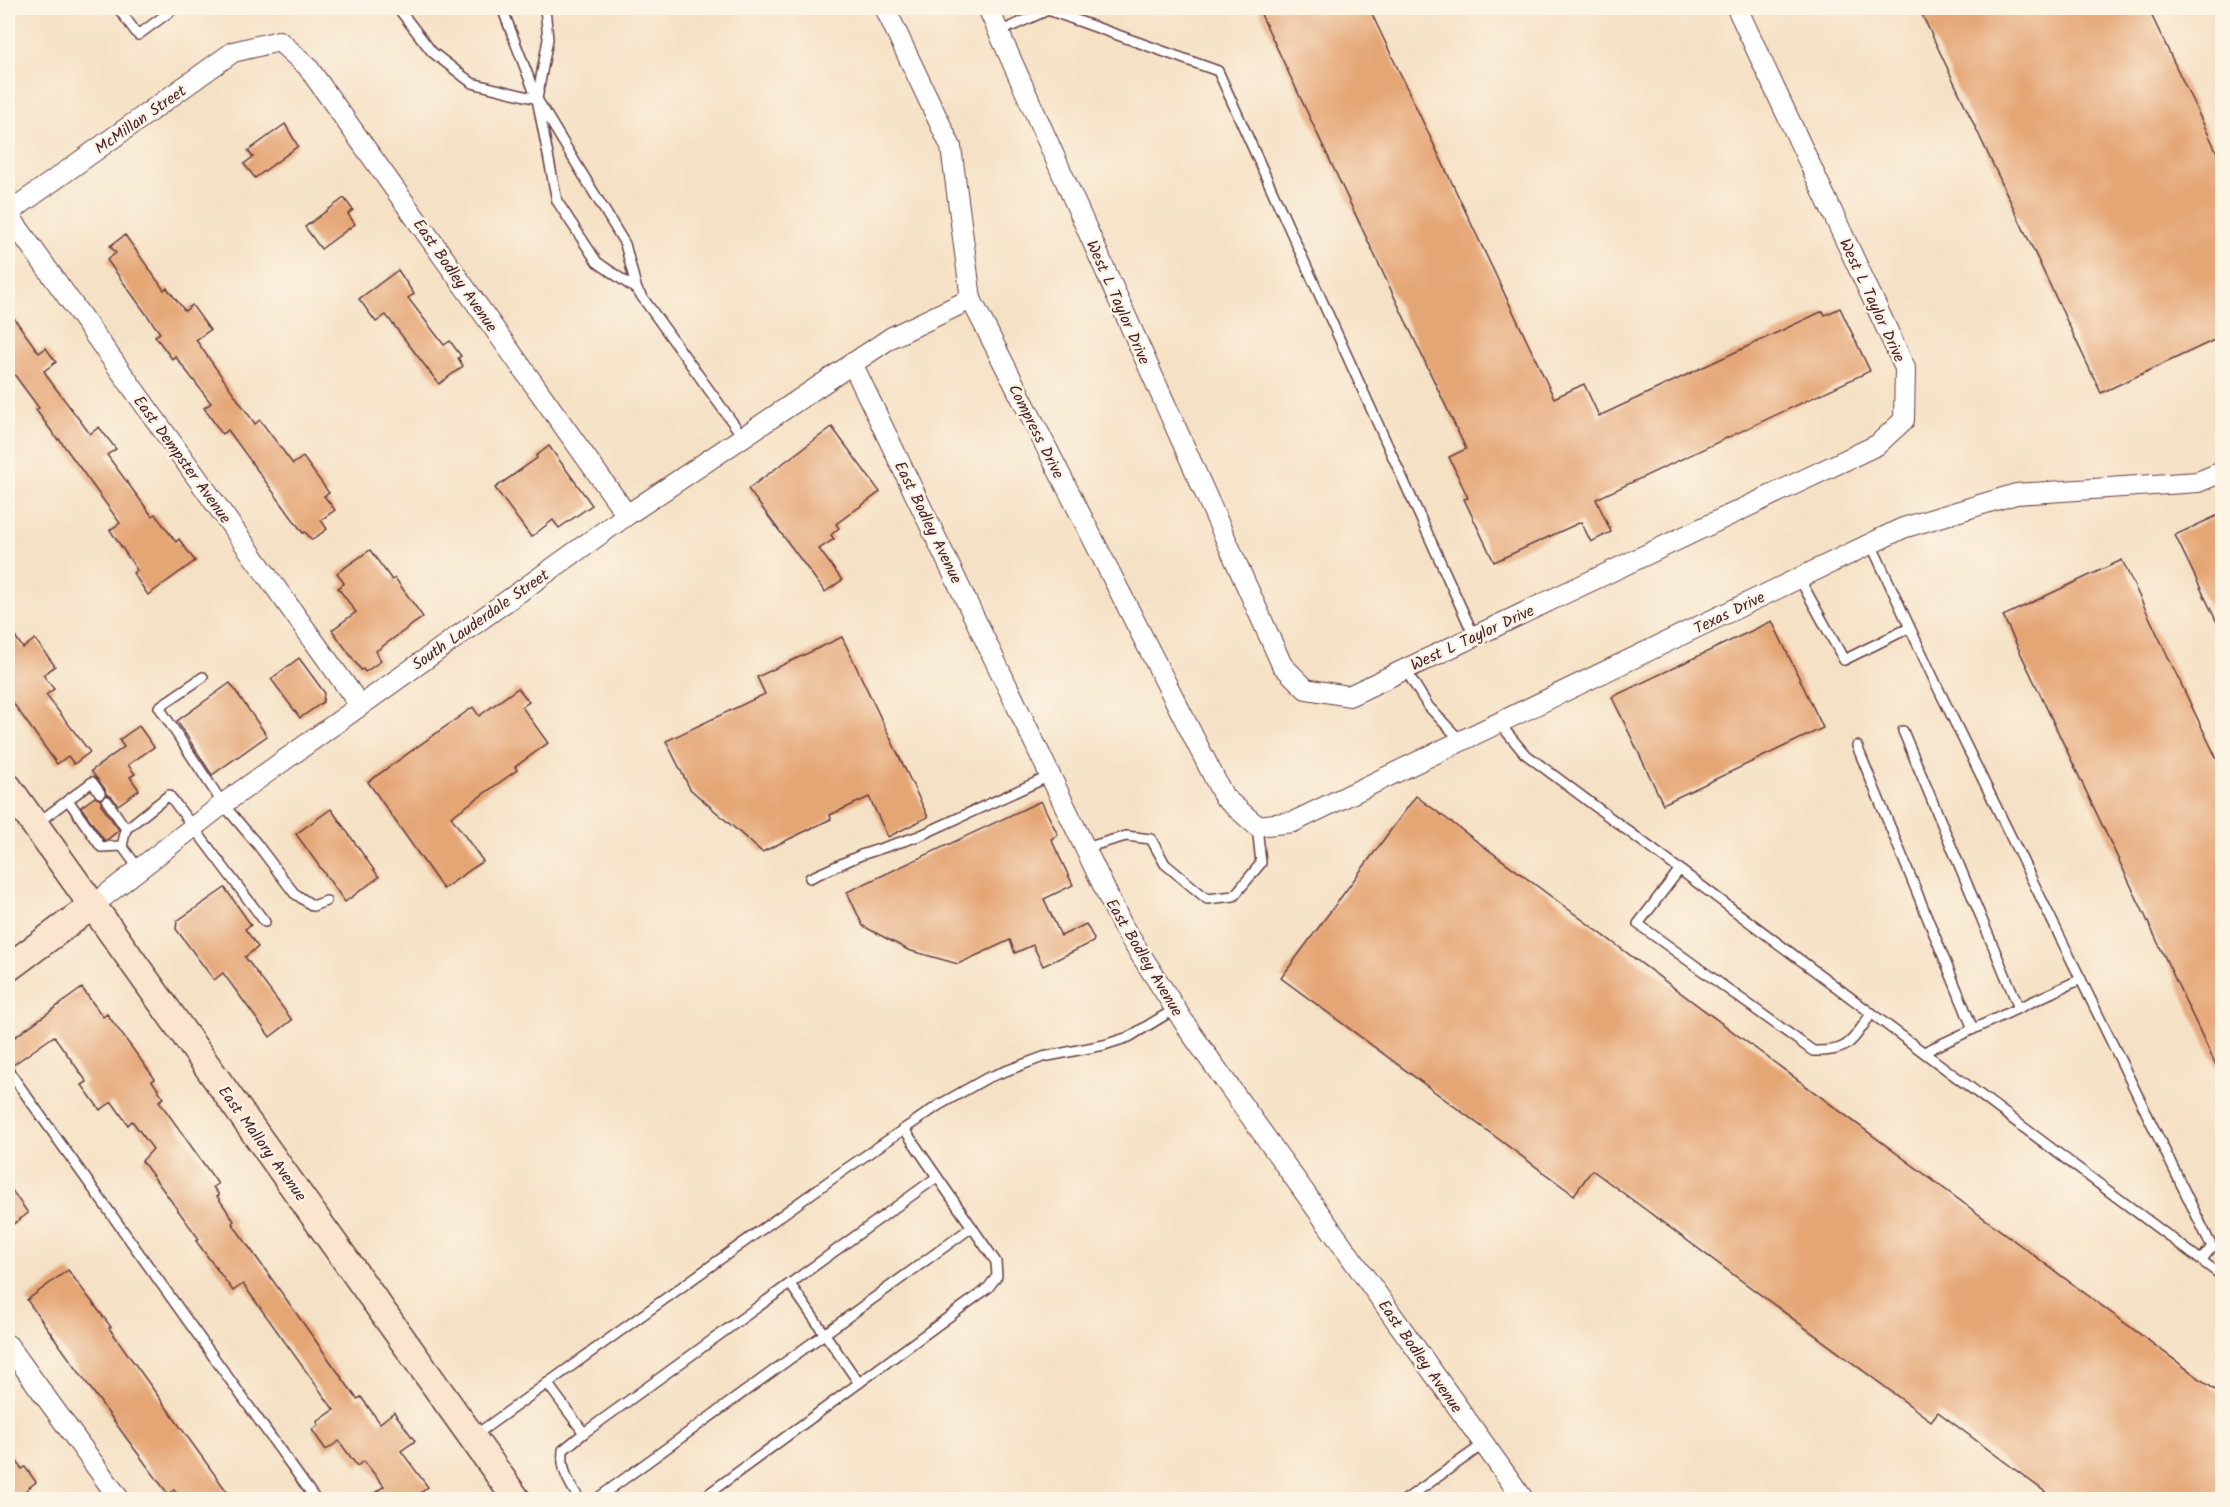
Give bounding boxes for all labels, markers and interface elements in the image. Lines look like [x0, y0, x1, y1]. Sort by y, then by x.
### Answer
street label: McMillan Street [90, 79, 193, 161]
street label: East Bodley Avenue [406, 214, 503, 338]
street label: West L Taylor Drive [1832, 235, 1911, 367]
street label: West L Taylor Drive [1079, 236, 1156, 369]
street label: Compress Drive [1001, 380, 1070, 483]
street label: East Dempster Avenue [127, 391, 237, 529]
street label: East Bodley Avenue [887, 457, 968, 588]
street label: South Lauderdale Street [407, 563, 555, 677]
street label: Texas Drive [1690, 585, 1770, 641]
street label: West L Taylor Drive [1407, 599, 1539, 678]
street label: East Bodley Avenue [1099, 894, 1189, 1022]
street label: East Mallory Avenue [211, 1081, 312, 1207]
street label: East Bodley Avenue [1371, 1295, 1468, 1419]

